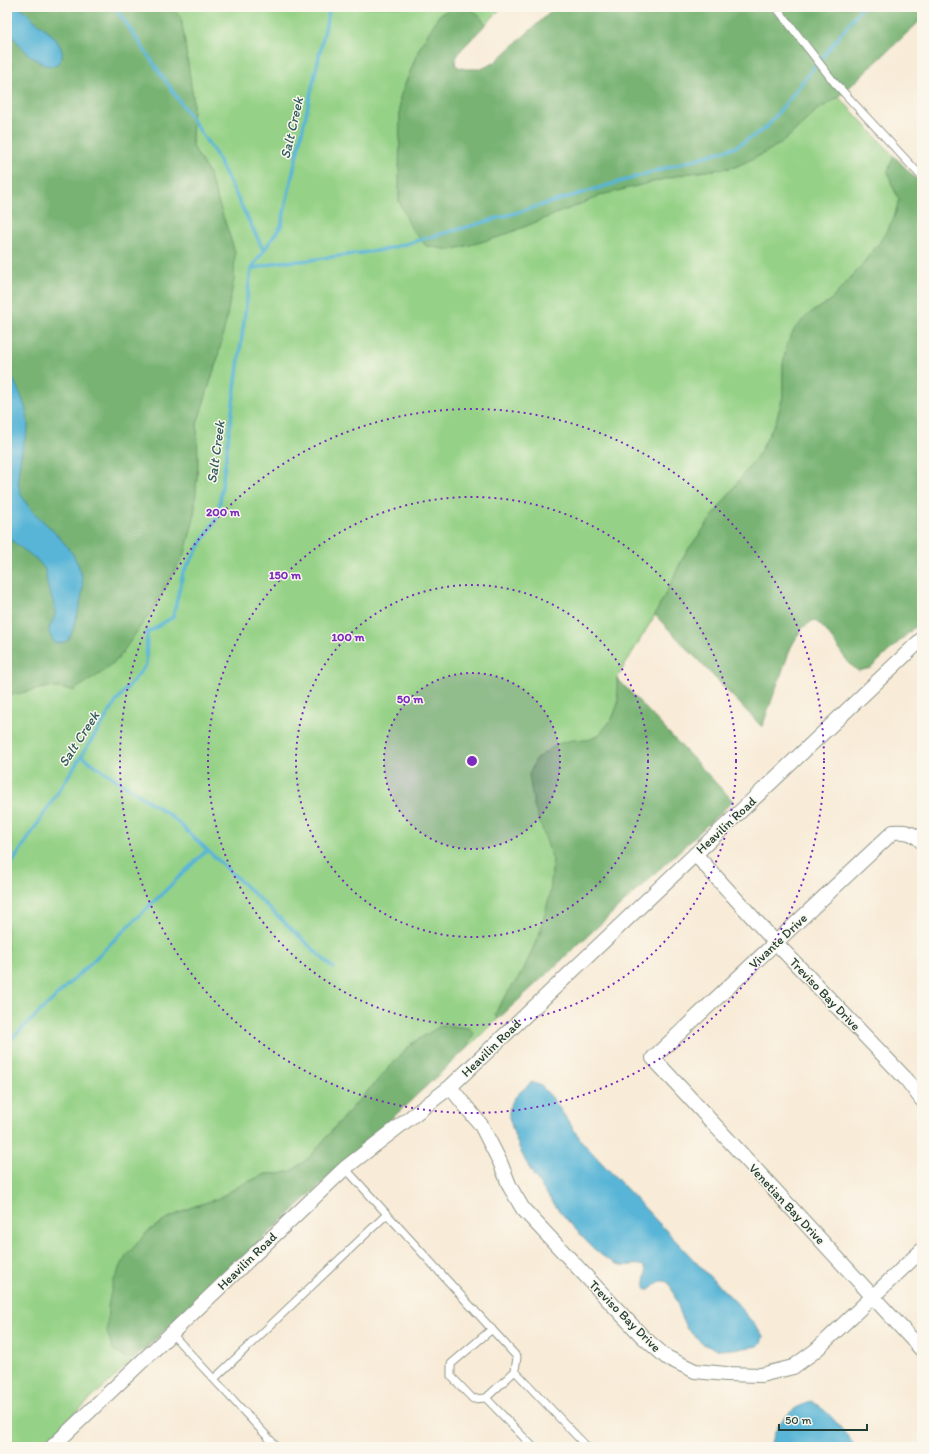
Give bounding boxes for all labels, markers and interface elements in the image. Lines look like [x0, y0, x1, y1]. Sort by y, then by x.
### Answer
water label: Salt Creek [277, 95, 308, 160]
water label: Salt Creek [203, 419, 229, 484]
text: 200 m [206, 505, 241, 519]
text: 150 m [269, 568, 302, 582]
text: 100 m [331, 630, 365, 644]
text: 50 m [397, 692, 424, 706]
water label: Salt Creek [55, 707, 104, 770]
centre of rings [465, 754, 479, 768]
street label: Heavilin Road [693, 793, 759, 857]
street label: Vivante Drive [746, 910, 810, 972]
street label: Treviso Bay Drive [787, 955, 863, 1033]
street label: Heavilin Road [458, 1016, 524, 1080]
street label: Venetian Bay Drive [746, 1161, 828, 1247]
street label: Heavilin Road [214, 1229, 280, 1293]
street label: Treviso Bay Drive [586, 1277, 664, 1355]
scale bar [779, 1406, 867, 1432]
text: 50 m [785, 1413, 811, 1427]

